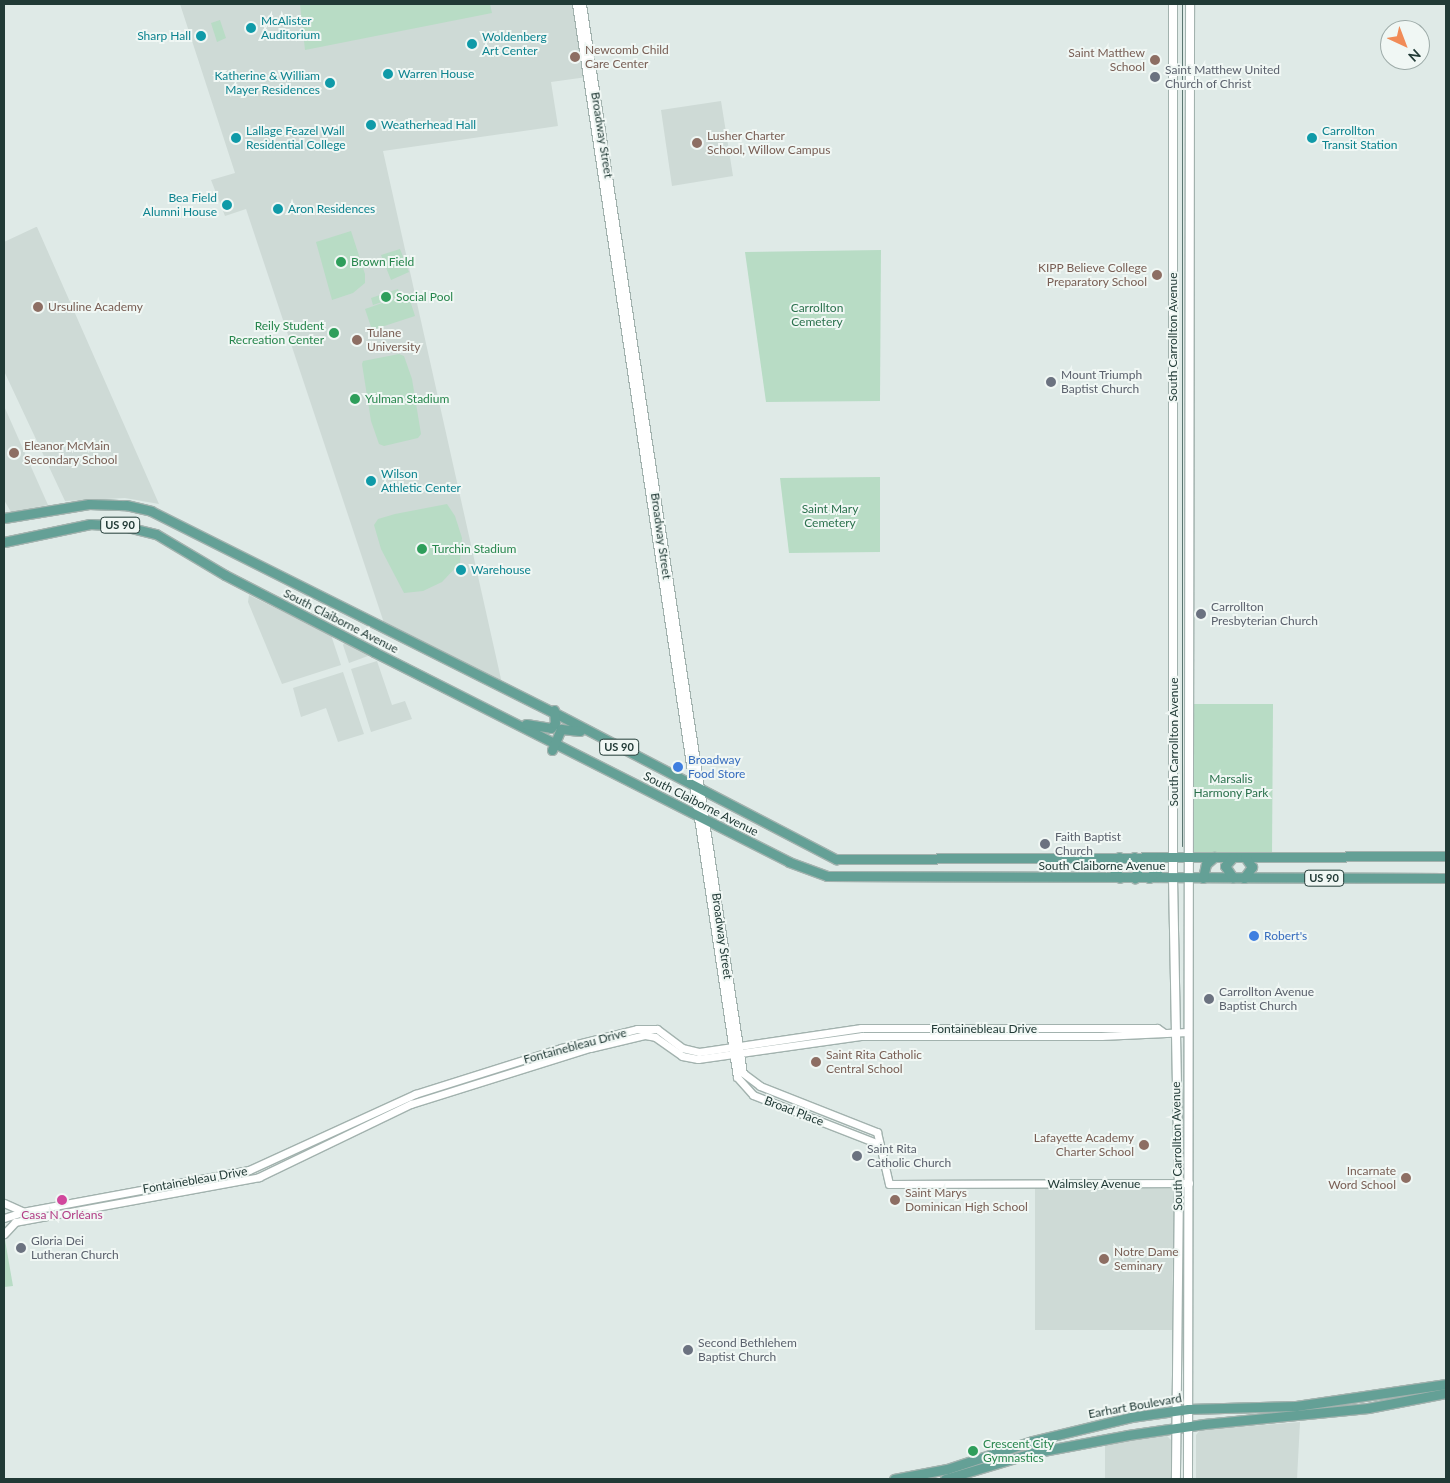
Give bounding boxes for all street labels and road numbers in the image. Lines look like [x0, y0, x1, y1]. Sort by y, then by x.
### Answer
street label: Broadway Street [588, 91, 616, 179]
street label: South Carrollton Avenue [1166, 272, 1180, 402]
street label: Broadway Street [648, 492, 674, 580]
road number: US 90 [100, 516, 140, 534]
street label: South Claiborne Avenue [281, 586, 401, 656]
street label: South Carrollton Avenue [1167, 677, 1181, 807]
road number: US 90 [599, 739, 639, 756]
street label: South Claiborne Avenue [641, 769, 761, 839]
street label: South Claiborne Avenue [1038, 859, 1166, 873]
road number: US 90 [1304, 870, 1344, 886]
street label: Broadway Street [709, 892, 735, 980]
street label: Fontainebleau Drive [931, 1022, 1037, 1036]
street label: Fontainebleau Drive [522, 1025, 628, 1067]
street label: South Carrollton Avenue [1169, 1081, 1185, 1211]
street label: Broad Place [762, 1093, 826, 1129]
street label: Fontainebleau Drive [142, 1164, 248, 1196]
street label: Walmsley Avenue [1047, 1177, 1141, 1191]
street label: Earhart Boulevard [1087, 1391, 1183, 1421]

